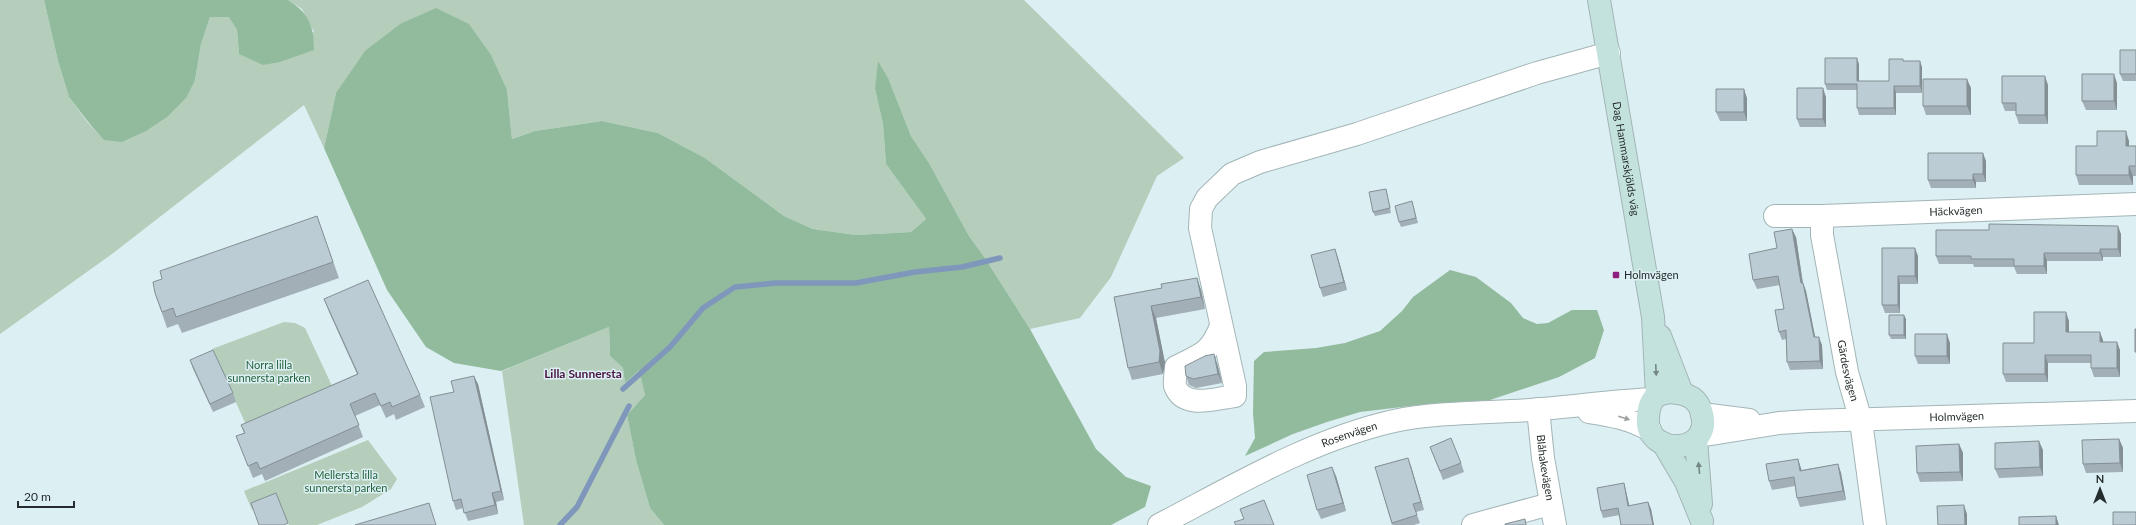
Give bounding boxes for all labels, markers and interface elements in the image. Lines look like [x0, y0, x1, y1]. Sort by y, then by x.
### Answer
street label: Dag Hammarskjölds väg [1610, 101, 1643, 217]
street label: Häckvägen [1929, 203, 1983, 218]
place label: Holmvägen [1624, 268, 1679, 281]
marker: Holmvägen [1611, 270, 1621, 280]
street label: Gärdesvägen [1835, 339, 1862, 403]
park label: Norra lilla sunnersta parken [228, 358, 310, 384]
one-way arrow [1653, 364, 1660, 376]
district label: Lilla Sunnersta [544, 366, 622, 381]
street label: Holmvägen [1929, 409, 1984, 423]
one-way arrow [1618, 415, 1630, 421]
street label: Rosenvägen [1319, 419, 1378, 449]
street label: Blåhakevägen [1535, 434, 1557, 501]
one-way arrow [1696, 462, 1702, 474]
park label: Mellersta lilla sunnersta parken [305, 468, 387, 494]
north arrow [2080, 469, 2120, 509]
text: N [2096, 472, 2104, 485]
scale bar [18, 483, 74, 509]
text: 20 m [24, 489, 51, 504]

